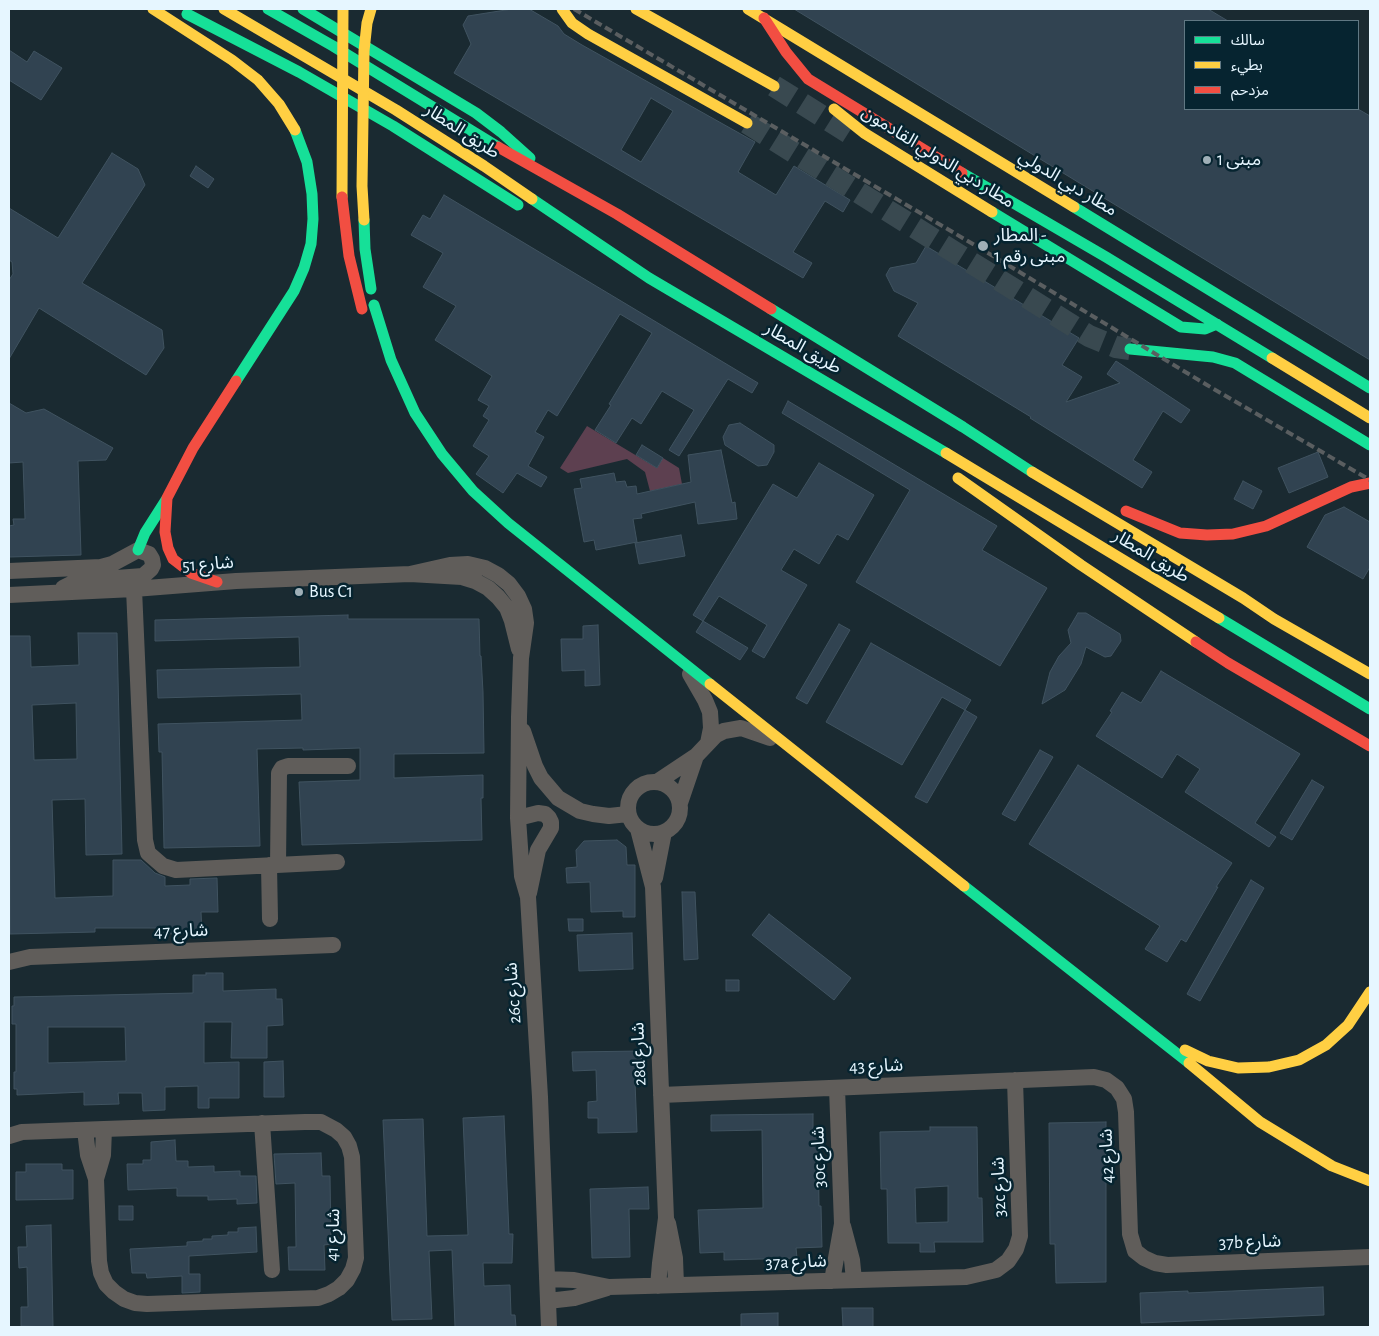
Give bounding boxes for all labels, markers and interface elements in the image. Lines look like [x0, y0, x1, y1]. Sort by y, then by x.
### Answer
legend [1184, 20, 1359, 110]
text: سالك [1231, 33, 1265, 48]
text: بطيء [1231, 58, 1263, 73]
text: مزدحم [1231, 83, 1269, 98]
street label: طريق المطار [420, 99, 504, 163]
street label: مطار دبي الدولي القادمون [858, 101, 1018, 213]
street label: مطار دبي الدولي [1015, 145, 1121, 221]
place label: مبنى 1 [1217, 149, 1261, 171]
marker: مبنى 1 [1201, 154, 1213, 166]
place label: المطار - مبنى رقم 1 [994, 225, 1065, 268]
marker: المطار - مبنى رقم 1 [976, 239, 990, 253]
street label: طريق المطار [761, 317, 845, 379]
street label: طريق المطار [1109, 525, 1193, 587]
street label: شارع 51 [181, 551, 235, 577]
place label: Bus C1 [309, 581, 353, 603]
marker: Bus C1 [293, 586, 305, 598]
street label: شارع 47 [154, 919, 208, 943]
street label: 26c شارع [500, 962, 526, 1024]
street label: 28d شارع [627, 1022, 651, 1086]
street label: شارع 43 [849, 1054, 903, 1078]
street label: 30c شارع [807, 1126, 831, 1188]
street label: شارع 42 [1095, 1128, 1119, 1184]
street label: 32c شارع [987, 1156, 1011, 1218]
street label: شارع 41 [321, 1208, 345, 1262]
street label: 37b شارع [1219, 1230, 1281, 1254]
street label: 37a شارع [765, 1250, 827, 1274]

